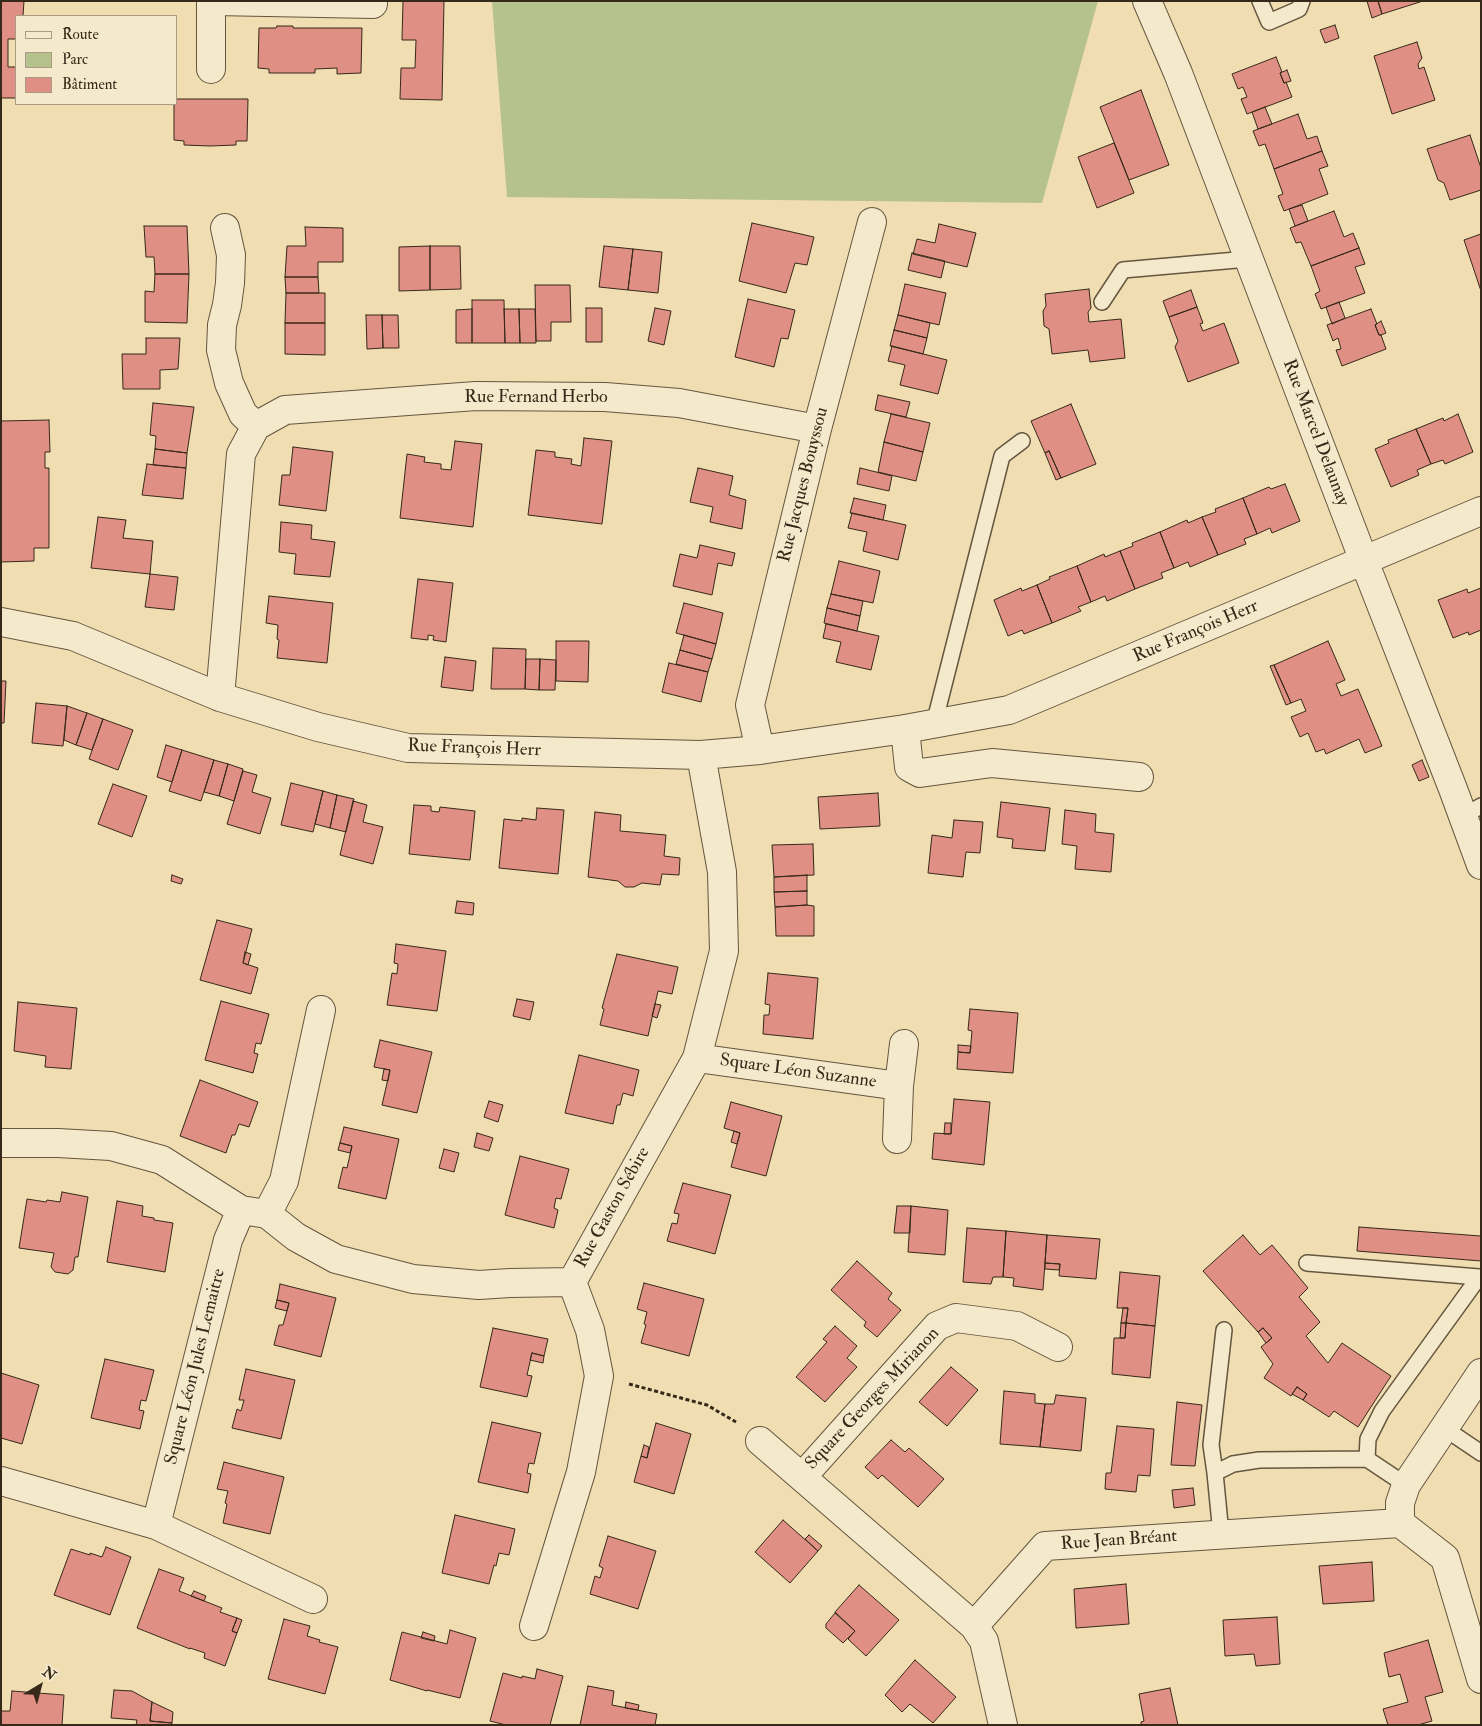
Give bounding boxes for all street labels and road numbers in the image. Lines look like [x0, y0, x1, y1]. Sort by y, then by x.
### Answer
street label: Rue Marcel Delaunay [1277, 356, 1353, 510]
street label: Rue Fernand Herbo [464, 387, 608, 409]
street label: Rue Jacques Bouyssou [774, 405, 834, 565]
street label: Rue François Herr [1130, 596, 1262, 668]
street label: Rue François Herr [407, 736, 541, 762]
street label: Square Léon Suzanne [718, 1050, 878, 1094]
street label: Rue Gaston Sébire [571, 1144, 655, 1272]
street label: Square Léon Jules Lemaitre [161, 1267, 231, 1467]
street label: Square Georges Mirianon [801, 1323, 945, 1475]
street label: Rue Jean Bréant [1060, 1526, 1178, 1556]

